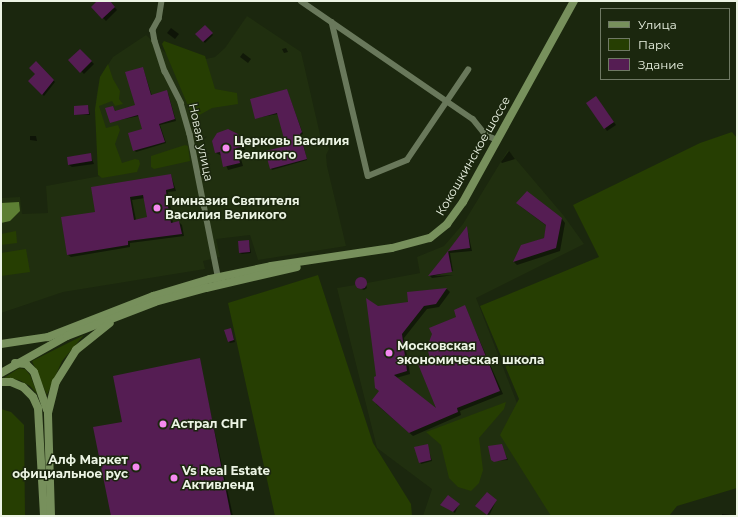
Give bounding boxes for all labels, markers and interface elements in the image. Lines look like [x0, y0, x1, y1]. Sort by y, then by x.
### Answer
legend [600, 8, 730, 80]
text: Улица [638, 17, 677, 32]
text: Парк [638, 37, 670, 52]
text: Здание [638, 57, 684, 72]
street label: Кокошкинское шоссе [433, 94, 513, 218]
street label: Новая улица [186, 102, 216, 182]
place label: Церковь Василия Великого [234, 134, 349, 162]
marker: Церковь Василия Великого [221, 143, 231, 153]
place label: Гимназия Святителя Василия Великого [165, 194, 299, 222]
marker: Гимназия Святителя Василия Великого [152, 203, 162, 213]
place label: Московская экономическая школа [397, 339, 544, 367]
marker: Московская экономическая школа [384, 348, 394, 358]
place label: Астрал СНГ [171, 417, 247, 431]
marker: Астрал СНГ [158, 419, 168, 429]
place label: Алф Маркет официальное рус [12, 453, 128, 481]
marker: Алф Маркет официальное рус [131, 462, 141, 472]
place label: Vs Real Estate Активленд [182, 464, 270, 492]
marker: Vs Real Estate Активленд [169, 473, 179, 483]

